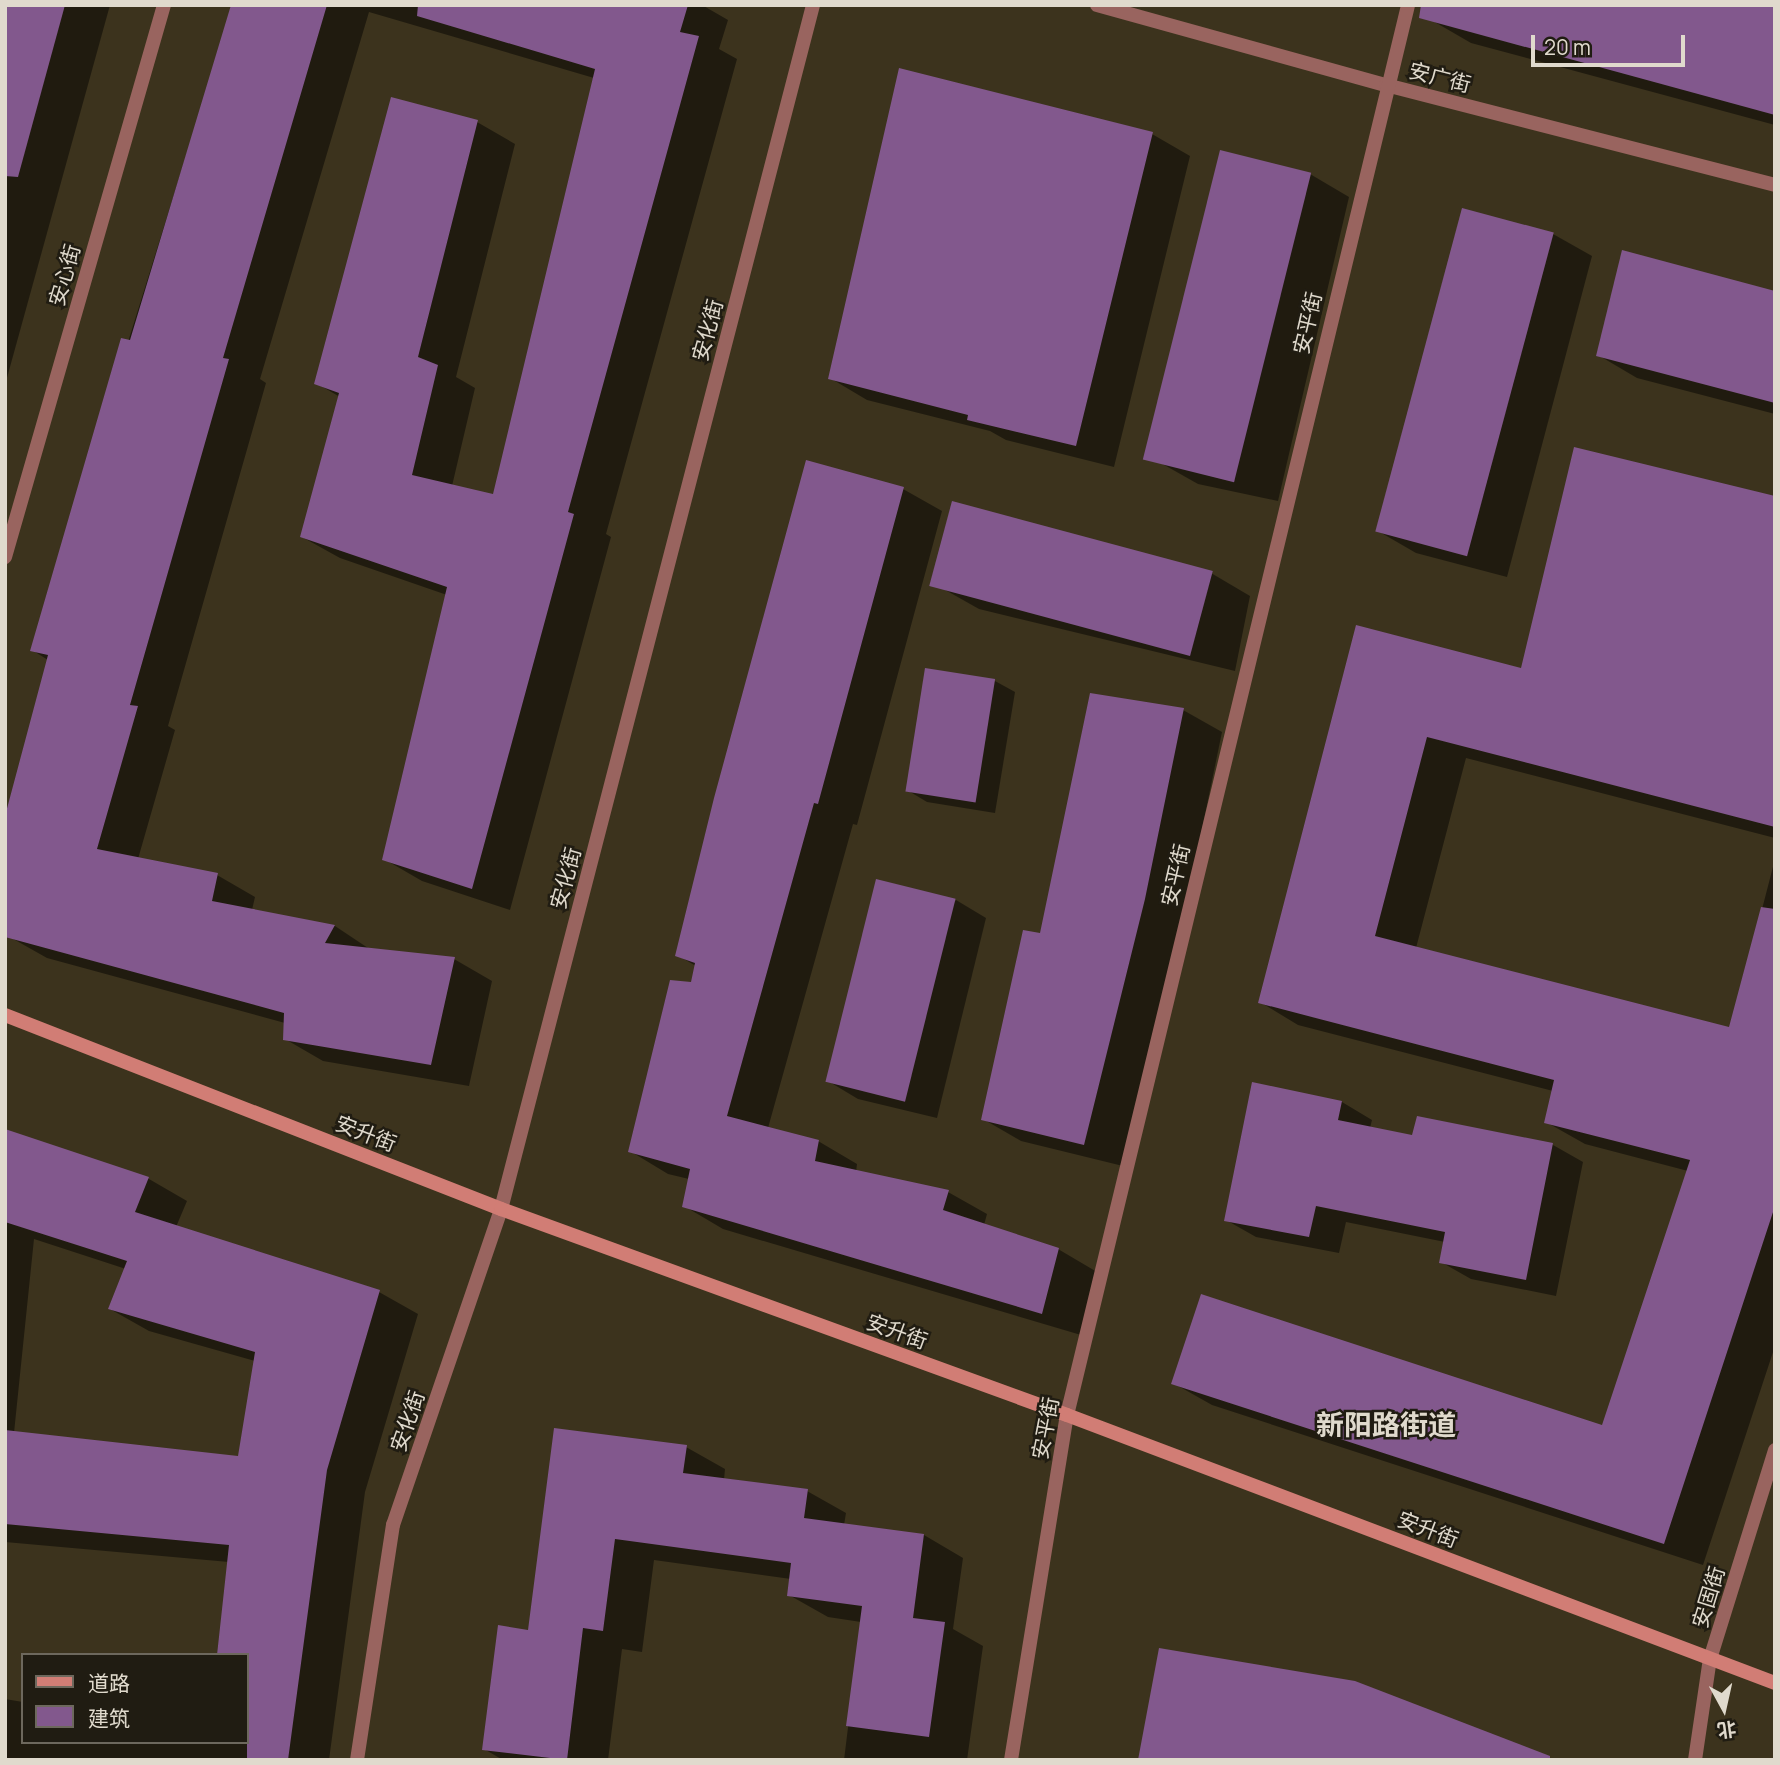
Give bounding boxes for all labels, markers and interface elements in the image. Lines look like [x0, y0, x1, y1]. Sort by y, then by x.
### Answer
scale bar [1535, 21, 1689, 65]
text: 20 m [1544, 33, 1591, 61]
street label: 安广街 [1406, 57, 1474, 97]
street label: 安心街 [43, 241, 85, 309]
street label: 安平街 [1288, 289, 1326, 357]
street label: 安化街 [687, 296, 727, 364]
street label: 安平街 [1156, 841, 1194, 909]
street label: 安化街 [545, 844, 585, 912]
street label: 安升街 [332, 1110, 400, 1156]
street label: 安升街 [863, 1308, 931, 1354]
street label: 安化街 [385, 1387, 429, 1455]
street label: 安平街 [1027, 1395, 1063, 1461]
district label: 新阳路街道 [1316, 1407, 1456, 1441]
street label: 安升街 [1394, 1506, 1462, 1552]
street label: 安固街 [1687, 1563, 1729, 1631]
legend [21, 1653, 248, 1744]
text: 道路 [88, 1669, 130, 1697]
north arrow [1689, 1674, 1759, 1744]
text: 建筑 [88, 1704, 130, 1732]
text: 北 [1716, 1716, 1738, 1744]

